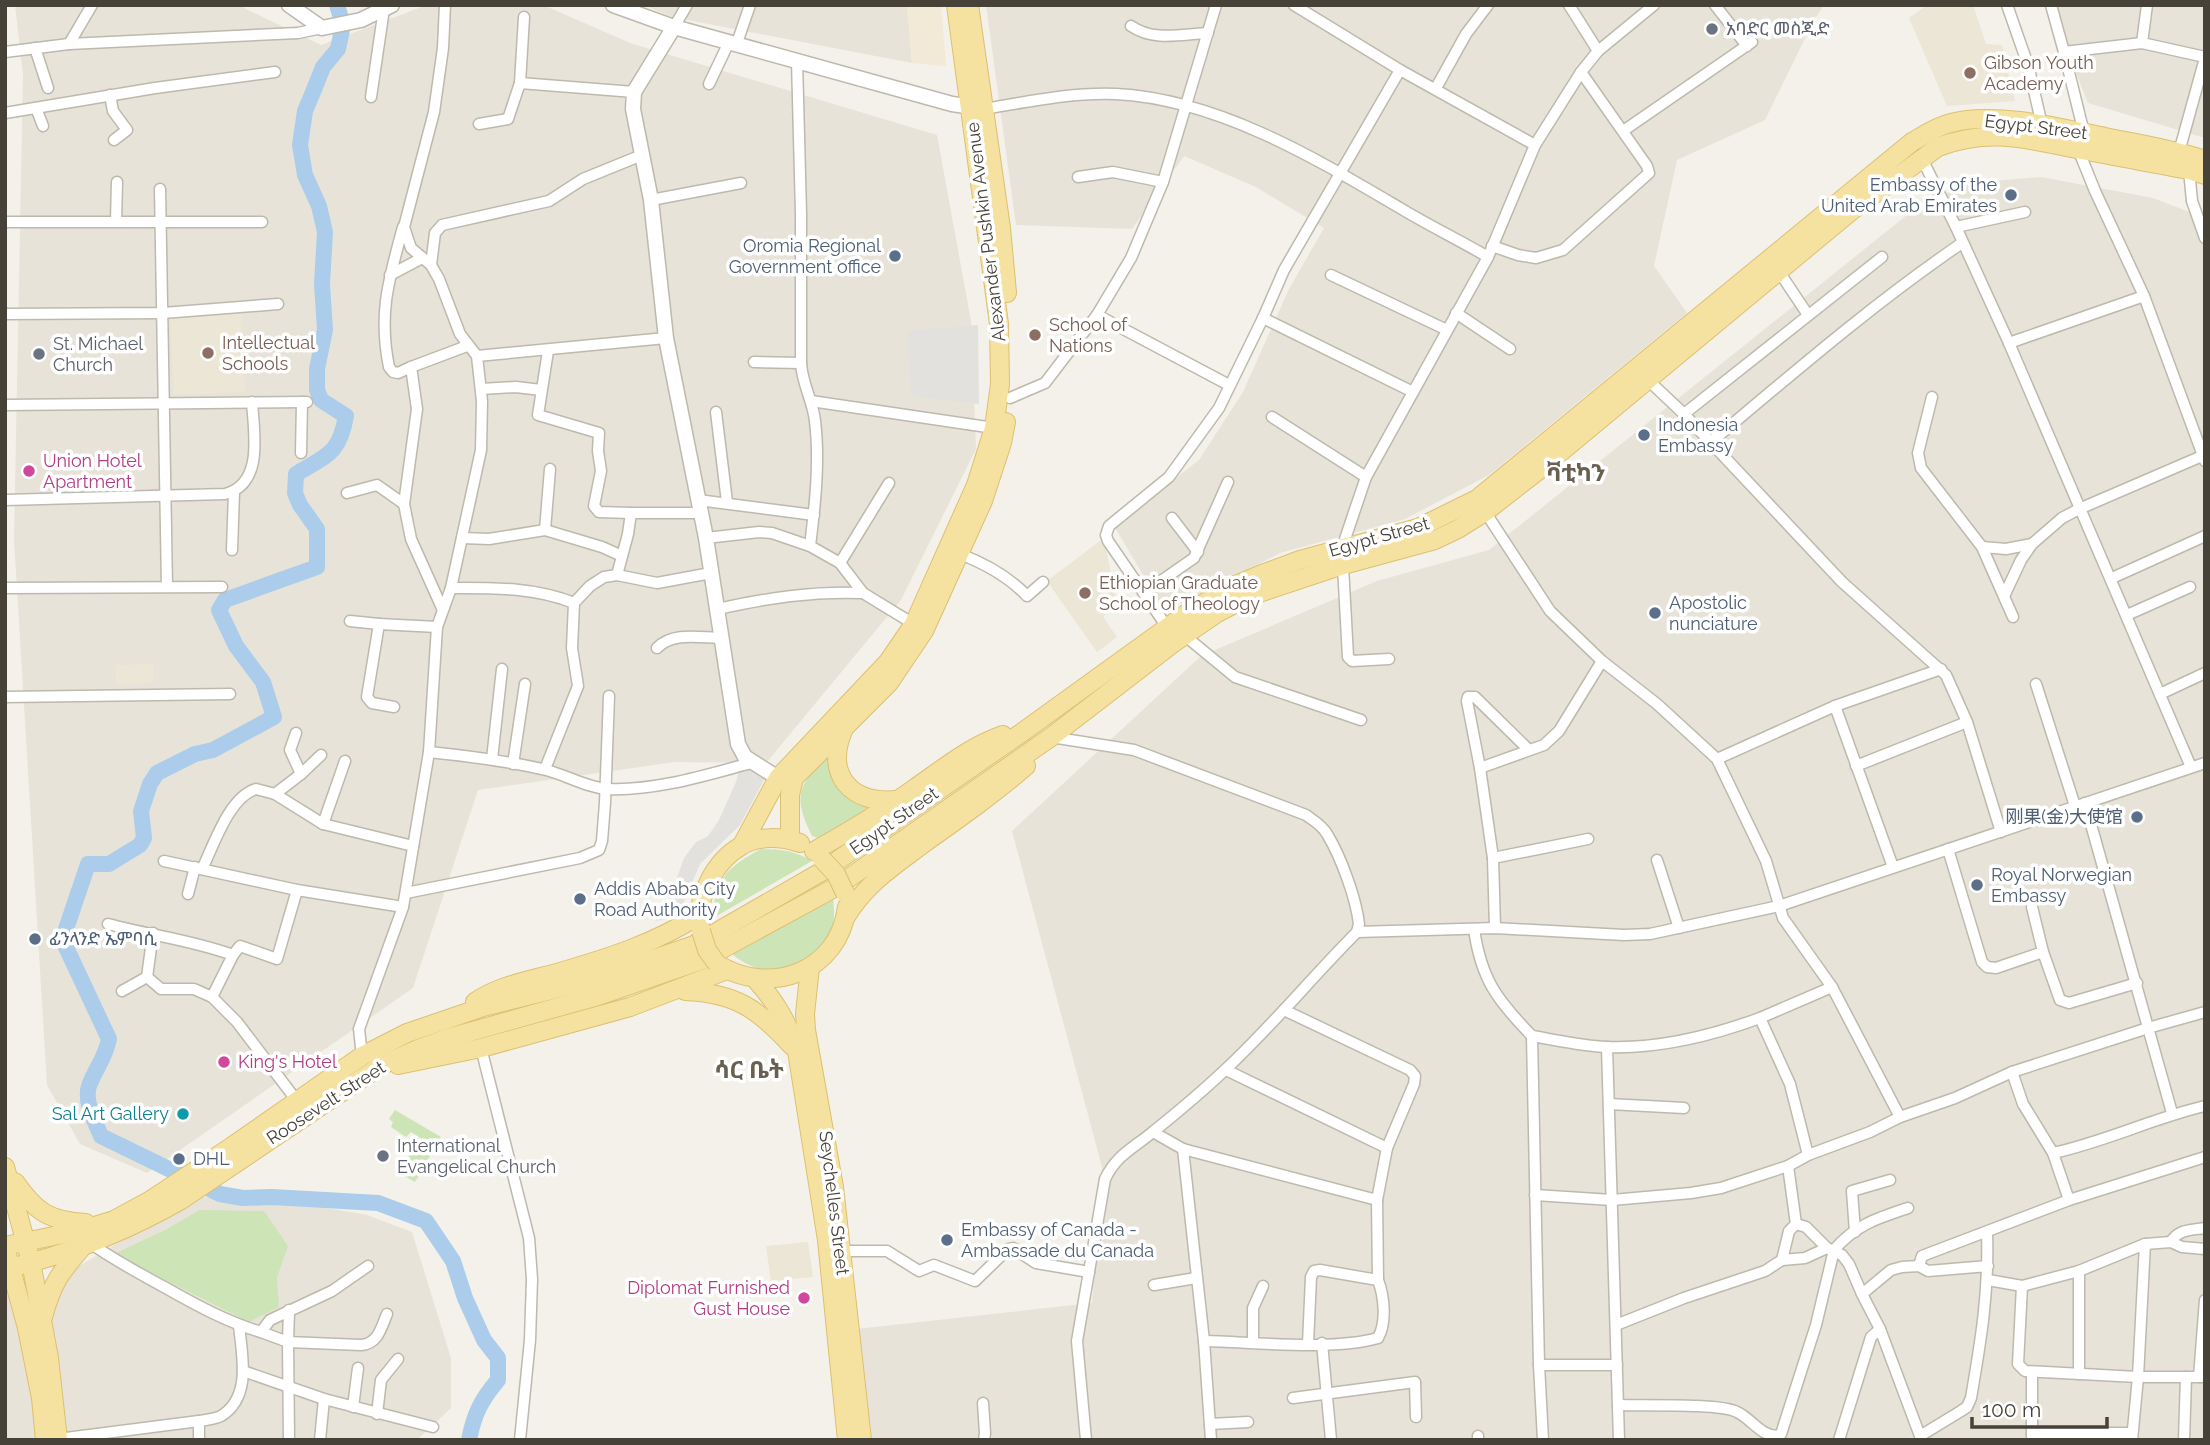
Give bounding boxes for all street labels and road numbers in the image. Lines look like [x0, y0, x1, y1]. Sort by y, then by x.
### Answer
street label: Egypt Street [1984, 110, 2088, 143]
street label: Alexander Pushkin Avenue [962, 121, 1009, 343]
street label: Egypt Street [1326, 512, 1431, 561]
street label: Egypt Street [845, 782, 942, 859]
street label: Roosevelt Street [263, 1056, 389, 1149]
street label: Seychelles Street [815, 1130, 854, 1276]

